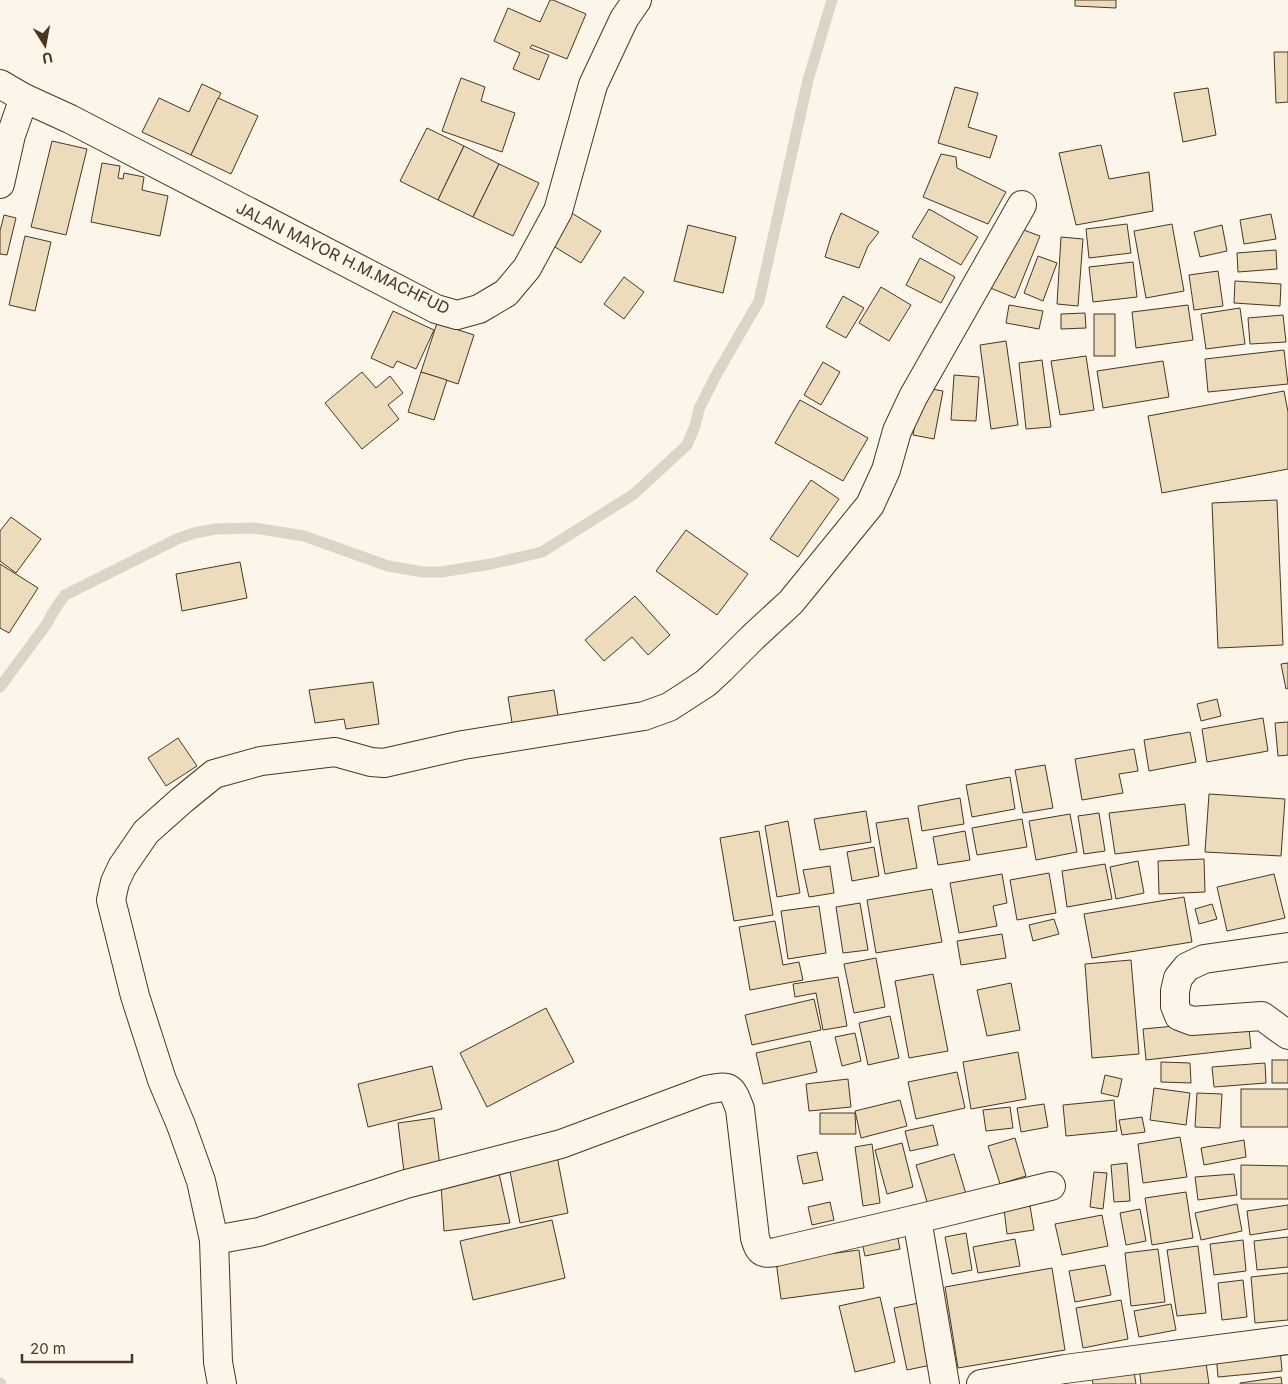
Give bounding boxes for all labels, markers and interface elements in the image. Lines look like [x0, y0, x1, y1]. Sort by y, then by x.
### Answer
north arrow [20, 20, 70, 70]
text: U [41, 49, 54, 68]
street label: JALAN MAYOR H.M.MACHFUD [233, 197, 453, 319]
scale bar [22, 1332, 132, 1364]
text: 20 m [30, 1339, 66, 1358]

